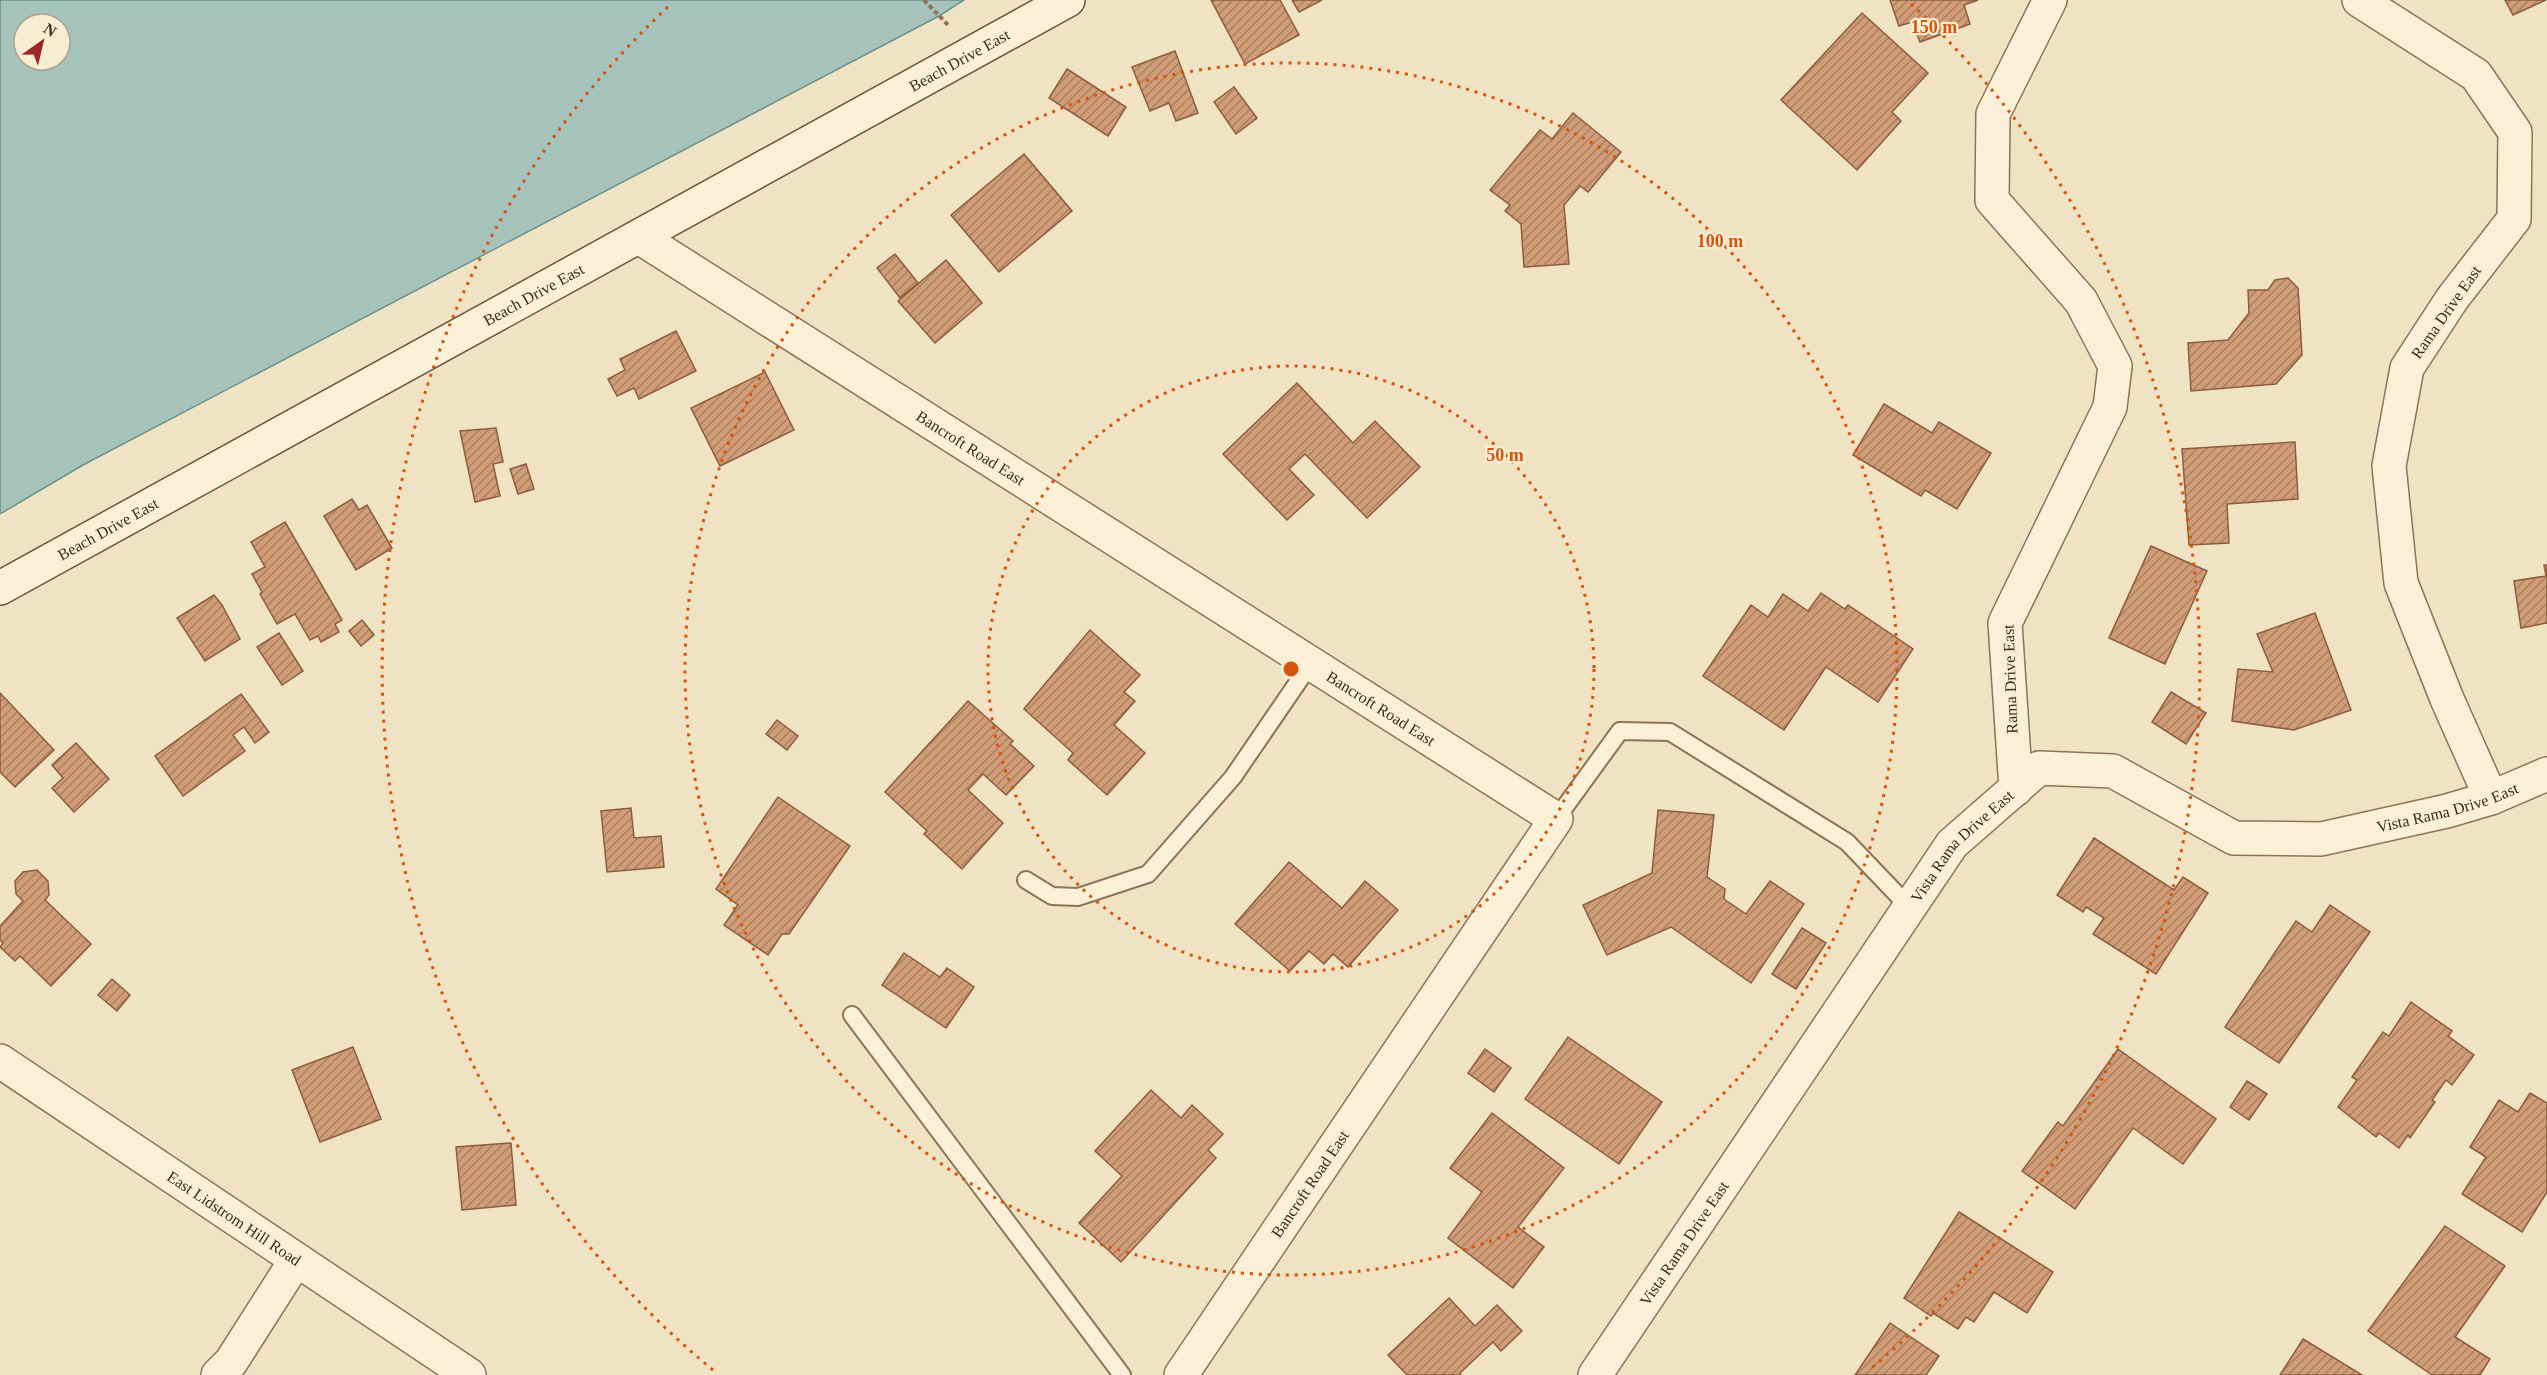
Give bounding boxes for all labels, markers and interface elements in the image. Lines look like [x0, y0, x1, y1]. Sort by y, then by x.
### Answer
north arrow [12, 12, 72, 72]
text: 150 m [1911, 17, 1957, 37]
text: N [41, 20, 60, 41]
street label: Beach Drive East [906, 25, 1013, 94]
text: 100 m [1697, 231, 1743, 251]
street label: Beach Drive East [480, 260, 587, 329]
street label: Rama Drive East [2408, 262, 2485, 362]
street label: Bancroft Road East [913, 407, 1029, 489]
text: 50 m [1486, 445, 1524, 465]
street label: Beach Drive East [55, 494, 161, 563]
street label: Rama Drive East [2000, 624, 2020, 734]
centre of rings [1281, 659, 1301, 679]
street label: Bancroft Road East [1324, 667, 1439, 749]
street label: Vista Rama Drive East [2375, 779, 2521, 835]
street label: Vista Rama Drive East [1907, 786, 2017, 905]
street label: Bancroft Road East [1268, 1127, 1352, 1241]
street label: East Lidstrom Hill Road [164, 1167, 304, 1269]
street label: Vista Rama Drive East [1636, 1177, 1732, 1308]

